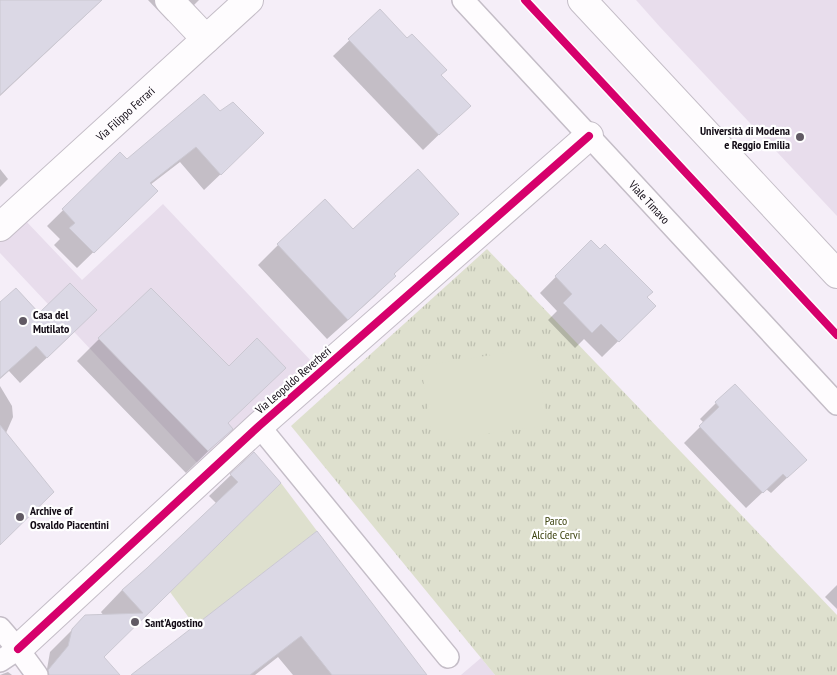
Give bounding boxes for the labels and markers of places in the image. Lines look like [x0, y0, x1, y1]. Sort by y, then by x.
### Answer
place label: Università di Modena e Reggio Emilia [700, 123, 790, 152]
marker: Università di Modena e Reggio Emilia [794, 131, 806, 143]
place label: Casa del Mutilato [33, 307, 70, 336]
marker: Casa del Mutilato [17, 315, 29, 327]
place label: Archive of Osvaldo Piacentini [29, 503, 109, 532]
marker: Archive of Osvaldo Piacentini [14, 511, 26, 523]
place label: Sant'Agostino [145, 615, 204, 630]
marker: Sant'Agostino [129, 616, 141, 628]

